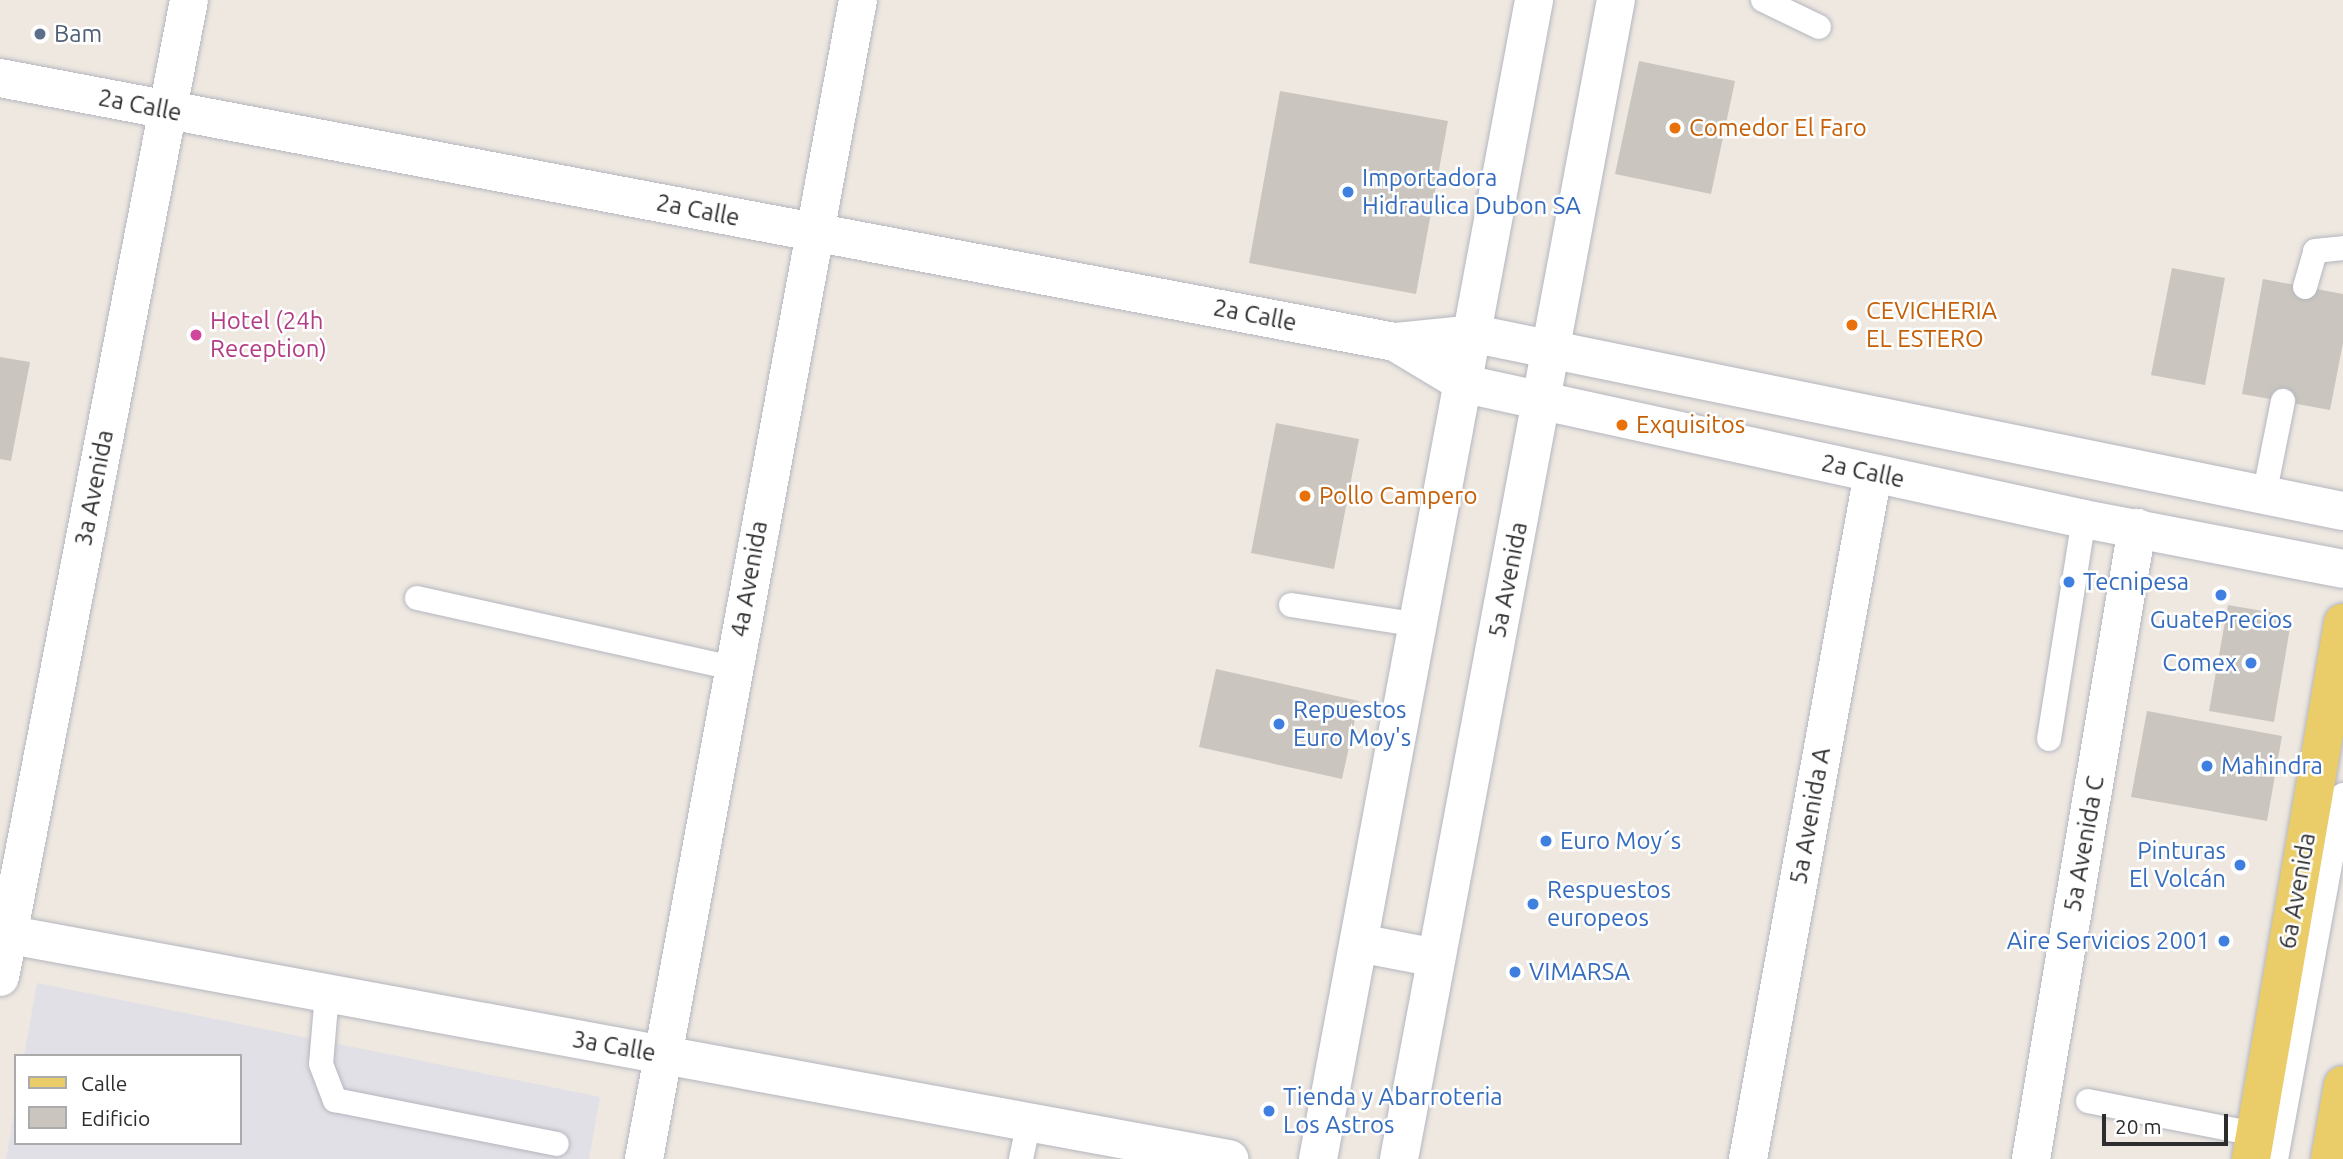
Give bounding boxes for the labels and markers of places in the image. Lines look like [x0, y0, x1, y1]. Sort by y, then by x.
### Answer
place label: Bam [54, 20, 102, 48]
marker: Bam [32, 26, 48, 42]
place label: Comedor El Faro [1689, 114, 1867, 142]
marker: Comedor El Faro [1667, 120, 1683, 136]
place label: Importadora Hidraulica Dubon SA [1362, 164, 1581, 220]
marker: Importadora Hidraulica Dubon SA [1340, 184, 1356, 200]
place label: CEVICHERIA EL ESTERO [1866, 297, 1997, 353]
place label: Hotel (24h Reception) [210, 307, 327, 363]
marker: CEVICHERIA EL ESTERO [1844, 317, 1860, 333]
marker: Hotel (24h Reception) [188, 327, 204, 343]
place label: Exquisitos [1636, 411, 1745, 439]
marker: Exquisitos [1614, 417, 1630, 433]
place label: Pollo Campero [1319, 482, 1477, 510]
marker: Pollo Campero [1297, 488, 1313, 504]
place label: Tecnipesa [2083, 568, 2189, 596]
marker: Tecnipesa [2061, 574, 2077, 590]
marker: GuatePrecios [2213, 587, 2229, 603]
place label: GuatePrecios [2150, 606, 2292, 634]
place label: Comex [2162, 649, 2237, 677]
marker: Comex [2243, 655, 2259, 671]
place label: Repuestos Euro Moy's [1293, 696, 1411, 752]
marker: Repuestos Euro Moy's [1271, 716, 1287, 732]
place label: Mahindra [2221, 752, 2323, 780]
marker: Mahindra [2199, 758, 2215, 774]
place label: Euro Moy´s [1560, 827, 1681, 855]
marker: Euro Moy´s [1538, 833, 1554, 849]
place label: Pinturas El Volcán [2129, 837, 2226, 893]
marker: Pinturas El Volcán [2232, 857, 2248, 873]
place label: Respuestos europeos [1547, 876, 1671, 932]
marker: Respuestos europeos [1525, 896, 1541, 912]
place label: Aire Servicios 2001 [2007, 927, 2210, 955]
marker: Aire Servicios 2001 [2216, 933, 2232, 949]
place label: VIMARSA [1529, 958, 1630, 986]
marker: VIMARSA [1507, 964, 1523, 980]
place label: Tienda y Abarroteria Los Astros [1283, 1083, 1503, 1139]
marker: Tienda y Abarroteria Los Astros [1261, 1103, 1277, 1119]

